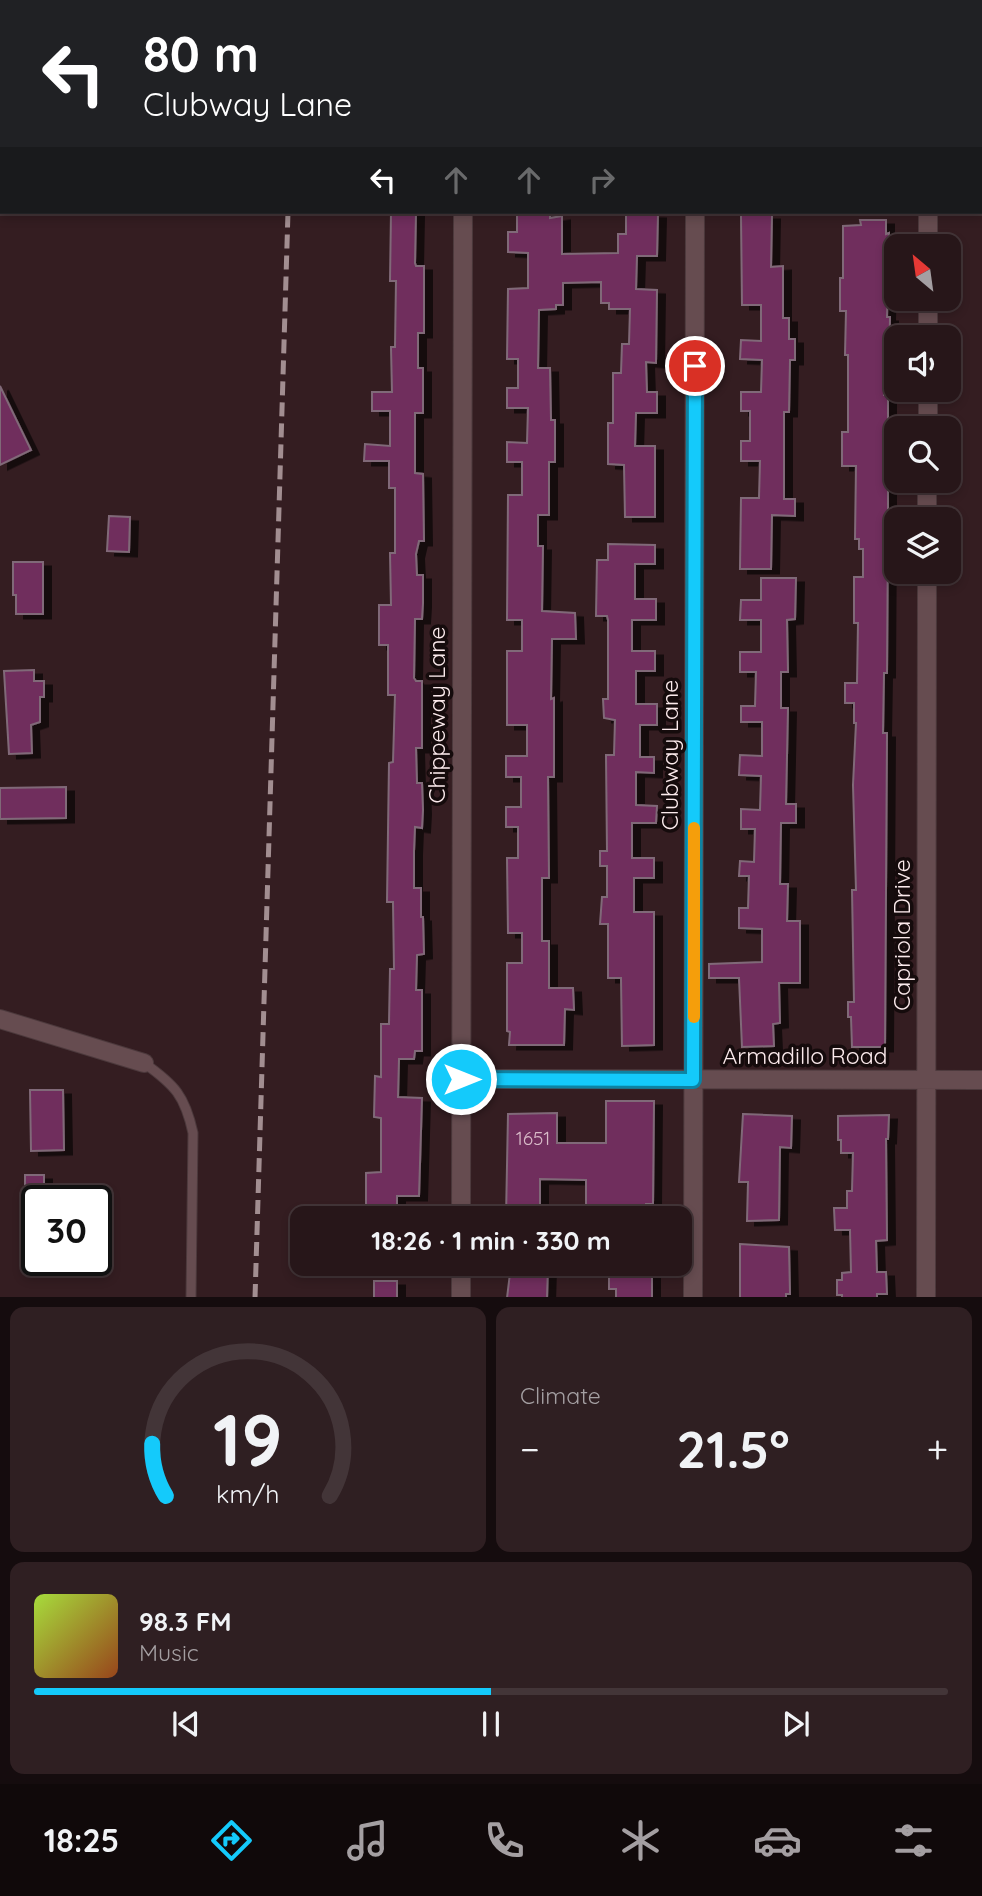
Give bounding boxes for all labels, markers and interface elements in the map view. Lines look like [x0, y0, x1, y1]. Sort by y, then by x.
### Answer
text: 80 m [143, 23, 259, 84]
icon: left [28, 28, 119, 119]
text: Clubway Lane [143, 84, 352, 124]
icon: left [364, 161, 402, 199]
icon: ahead [437, 161, 475, 199]
icon: ahead [510, 161, 548, 199]
icon: right [583, 161, 621, 199]
north arrow [884, 234, 961, 312]
map controls [884, 234, 961, 584]
button: sound [884, 325, 961, 402]
pin [665, 336, 725, 396]
icon: arrive [676, 347, 714, 385]
button: search [884, 416, 961, 493]
button: layers [884, 507, 961, 584]
street label: Chippeway Lane [422, 626, 451, 804]
street label: Clubway Lane [655, 680, 684, 830]
street label: Capriola Drive [887, 859, 916, 1011]
street label: Armadillo Road [722, 1041, 888, 1070]
position arrow [424, 1042, 498, 1116]
house number: 1651 [516, 1126, 550, 1150]
speed limit sign: 30 [21, 1185, 112, 1276]
text: 18:26 · 1 min · 330 m [371, 1224, 611, 1257]
text: Climate [520, 1381, 601, 1410]
text: 19 [213, 1393, 283, 1484]
text: 21.5° [677, 1416, 790, 1481]
text: − [520, 1425, 540, 1473]
text: + [927, 1425, 948, 1473]
text: km/h [216, 1477, 280, 1508]
text: 98.3 FM [139, 1605, 232, 1638]
text: Music [139, 1638, 199, 1667]
icon: previous [167, 1705, 205, 1743]
icon: pause [472, 1705, 510, 1743]
icon: next [777, 1705, 815, 1743]
icon: directions [207, 1816, 256, 1865]
icon: music [343, 1816, 392, 1865]
icon: phone [480, 1816, 529, 1865]
icon: climate [616, 1816, 665, 1865]
icon: car [753, 1816, 802, 1865]
icon: filters [889, 1816, 938, 1865]
text: 18:25 [44, 1820, 119, 1860]

